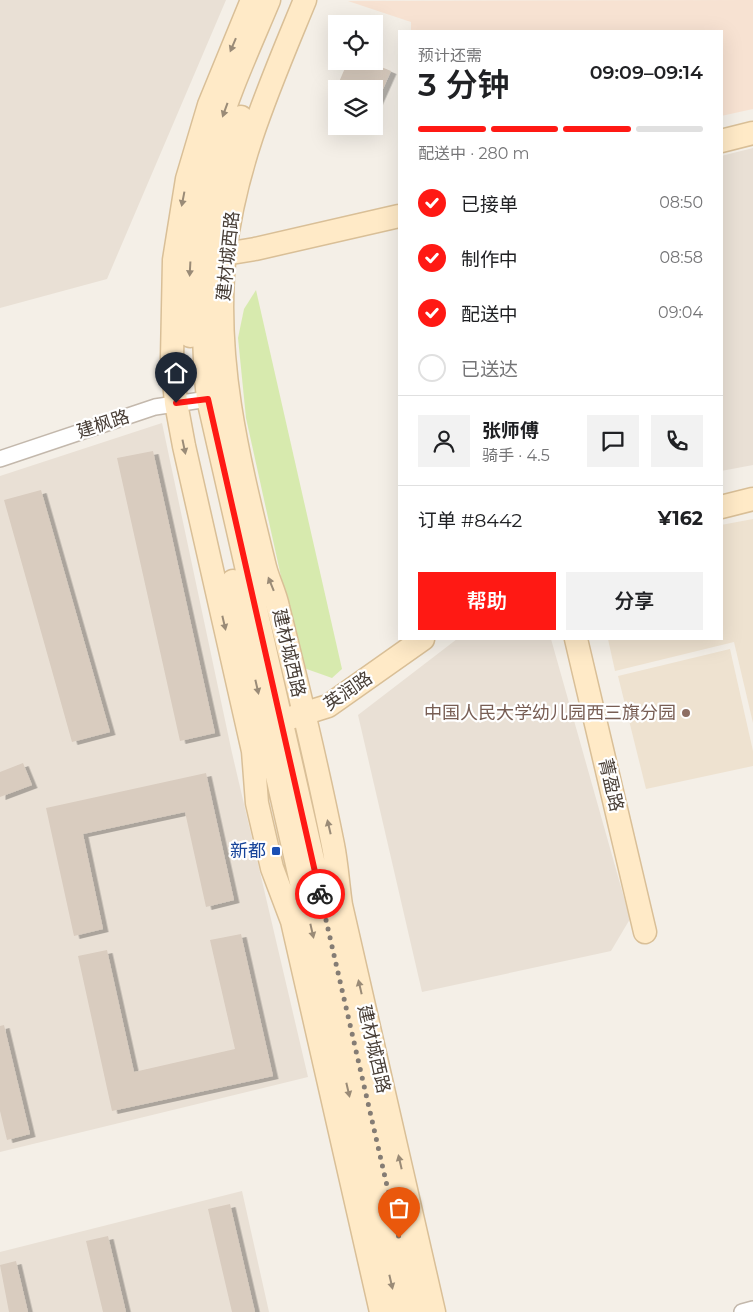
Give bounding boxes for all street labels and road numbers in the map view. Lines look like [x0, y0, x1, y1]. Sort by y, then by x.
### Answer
street label: 建材城西路 [212, 210, 244, 302]
street label: 建枫路 [74, 405, 132, 443]
street label: 建材城西路 [268, 607, 310, 699]
street label: 英润路 [319, 667, 377, 715]
street label: 菁盈路 [594, 756, 628, 814]
street label: 建材城西路 [353, 1003, 395, 1095]

